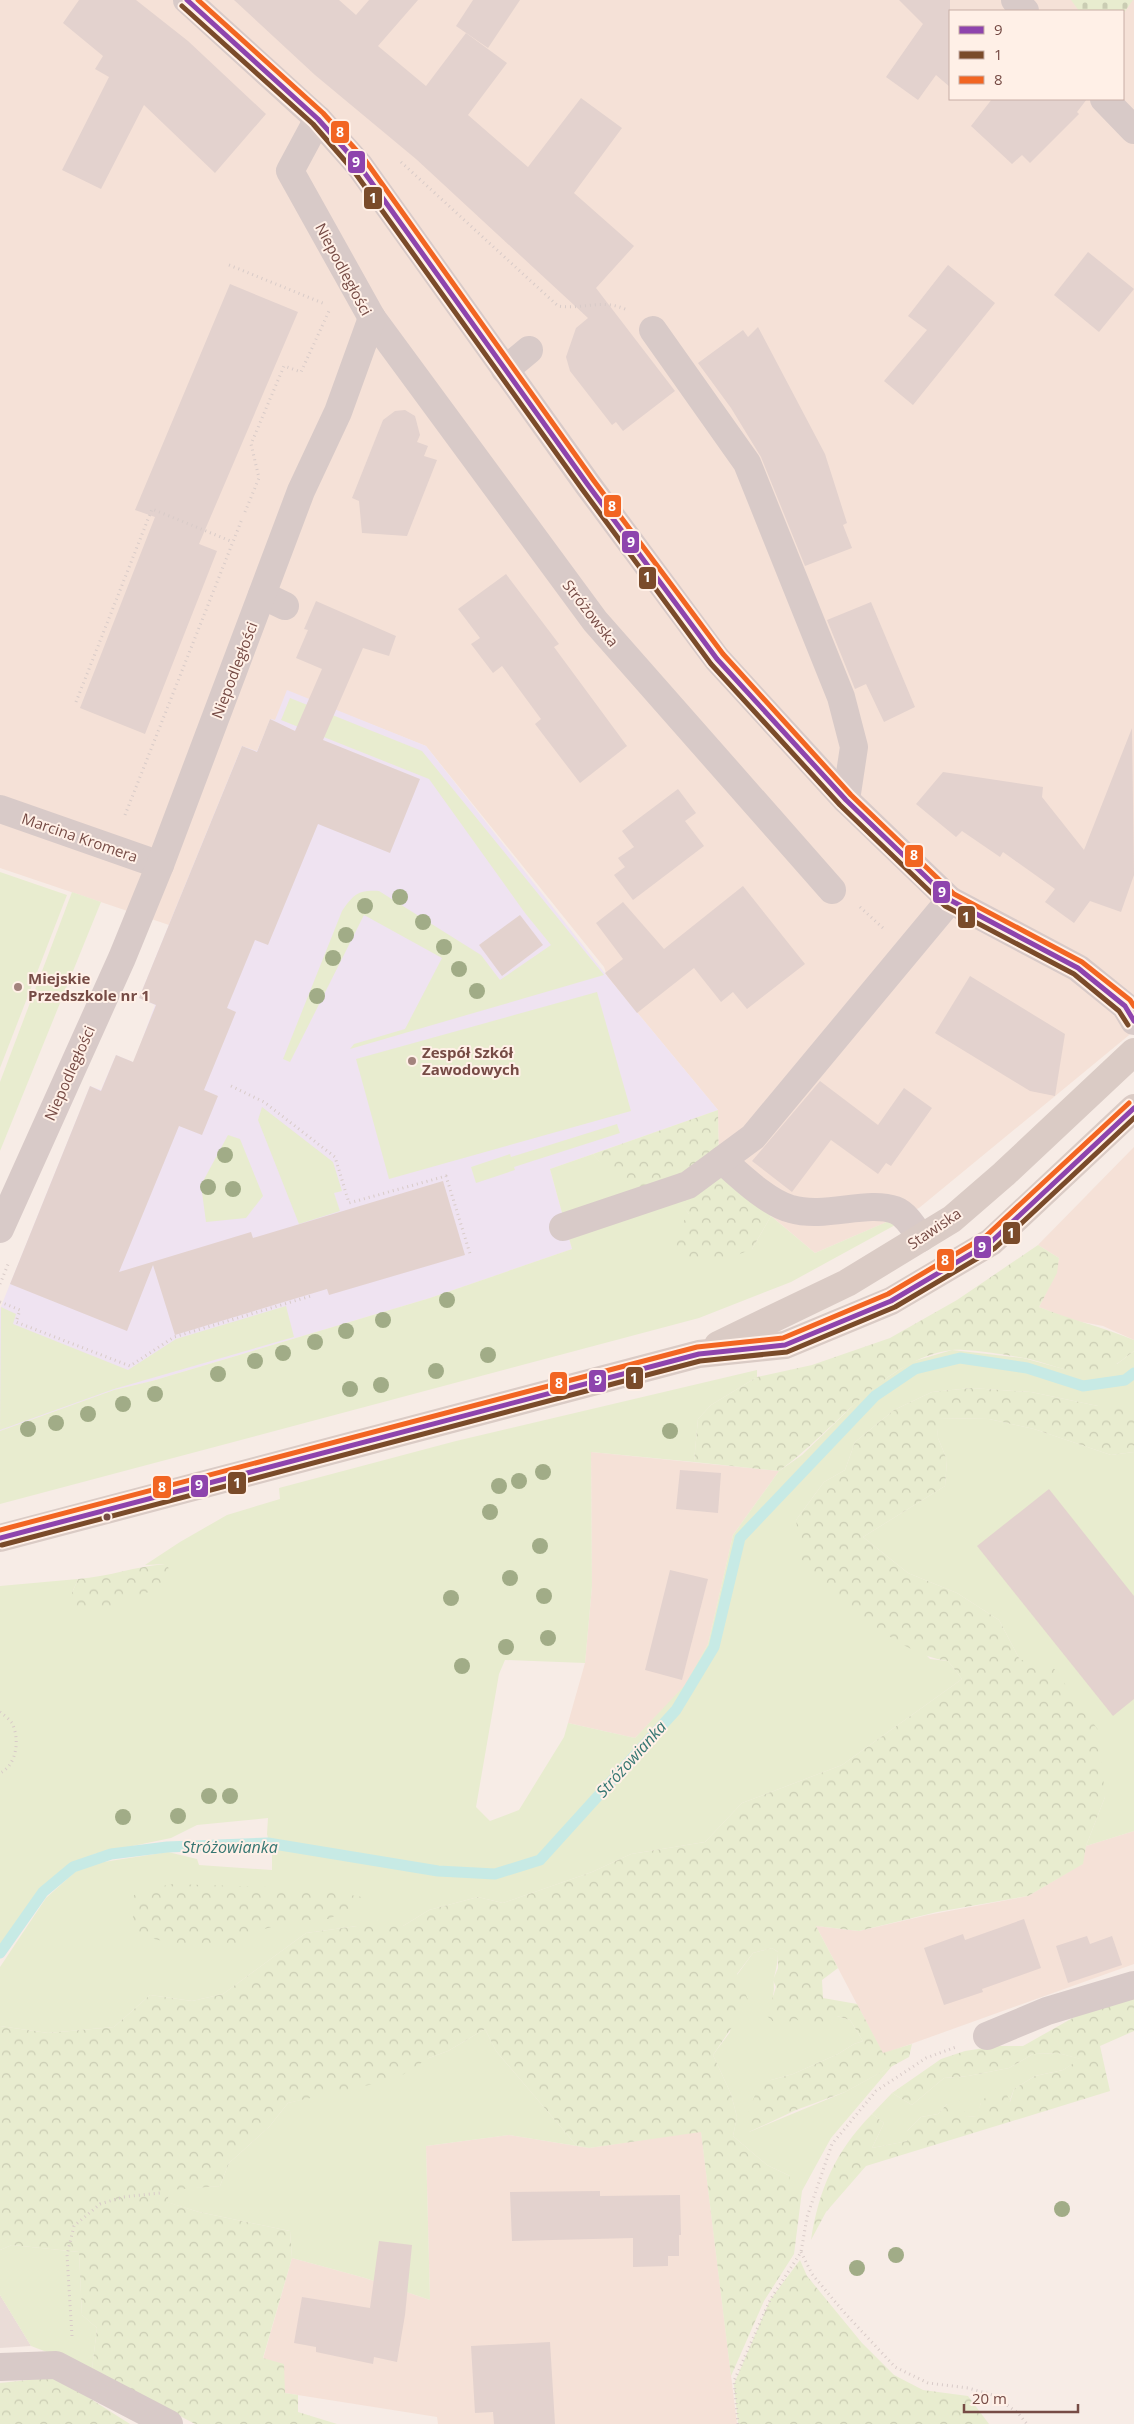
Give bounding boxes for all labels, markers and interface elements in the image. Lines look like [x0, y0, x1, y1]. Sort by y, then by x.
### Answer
legend [949, 10, 1124, 100]
text: 9 [994, 19, 1003, 39]
text: 1 [994, 44, 1003, 64]
text: 8 [994, 69, 1003, 89]
line badge: 8 [330, 120, 350, 144]
text: 8 [336, 122, 344, 141]
line badge: 9 [347, 150, 366, 174]
text: 9 [352, 152, 360, 171]
line badge: 1 [363, 186, 383, 210]
text: 1 [369, 188, 377, 207]
street label: Niepodległości [311, 219, 377, 319]
line badge: 8 [603, 494, 622, 518]
text: 8 [608, 496, 616, 515]
line badge: 9 [621, 530, 640, 554]
text: 9 [627, 532, 635, 551]
line badge: 1 [638, 566, 657, 590]
text: 1 [643, 567, 651, 586]
street label: Stróżowska [559, 575, 623, 651]
street label: Niepodległości [206, 619, 262, 721]
street label: Marcina Kromera [19, 808, 141, 866]
line badge: 8 [904, 844, 924, 868]
text: 8 [910, 845, 918, 864]
line badge: 9 [932, 880, 951, 904]
text: 9 [938, 882, 946, 901]
line badge: 1 [957, 905, 976, 929]
text: 1 [962, 907, 970, 926]
place label: Miejskie Przedszkole nr 1 [28, 968, 150, 1005]
marker: Miejskie Przedszkole nr 1 [12, 981, 24, 993]
street label: Niepodległości [39, 1022, 99, 1124]
place label: Zespół Szkół Zawodowych [422, 1042, 520, 1079]
marker: Zespół Szkół Zawodowych [406, 1055, 418, 1067]
street label: Stawiska [903, 1203, 965, 1253]
line badge: 1 [1002, 1221, 1021, 1245]
text: 1 [1007, 1223, 1015, 1242]
line badge: 9 [973, 1235, 992, 1259]
text: 9 [978, 1237, 986, 1256]
line badge: 8 [936, 1248, 955, 1272]
text: 8 [941, 1250, 949, 1269]
line badge: 1 [625, 1366, 644, 1390]
text: 1 [630, 1368, 638, 1387]
line badge: 9 [588, 1369, 607, 1393]
text: 9 [594, 1370, 602, 1389]
line badge: 8 [549, 1371, 568, 1395]
text: 8 [555, 1373, 563, 1392]
line badge: 1 [227, 1471, 247, 1495]
text: 1 [233, 1473, 241, 1492]
line badge: 9 [190, 1474, 209, 1498]
line badge: 8 [152, 1475, 172, 1499]
text: 9 [195, 1475, 203, 1494]
text: 8 [158, 1477, 166, 1496]
unlabelled marker [102, 1512, 112, 1522]
water label: Stróżowianka [591, 1716, 671, 1802]
water label: Stróżowianka [182, 1836, 278, 1858]
scale bar [964, 2382, 1078, 2414]
text: 20 m [972, 2388, 1007, 2408]

